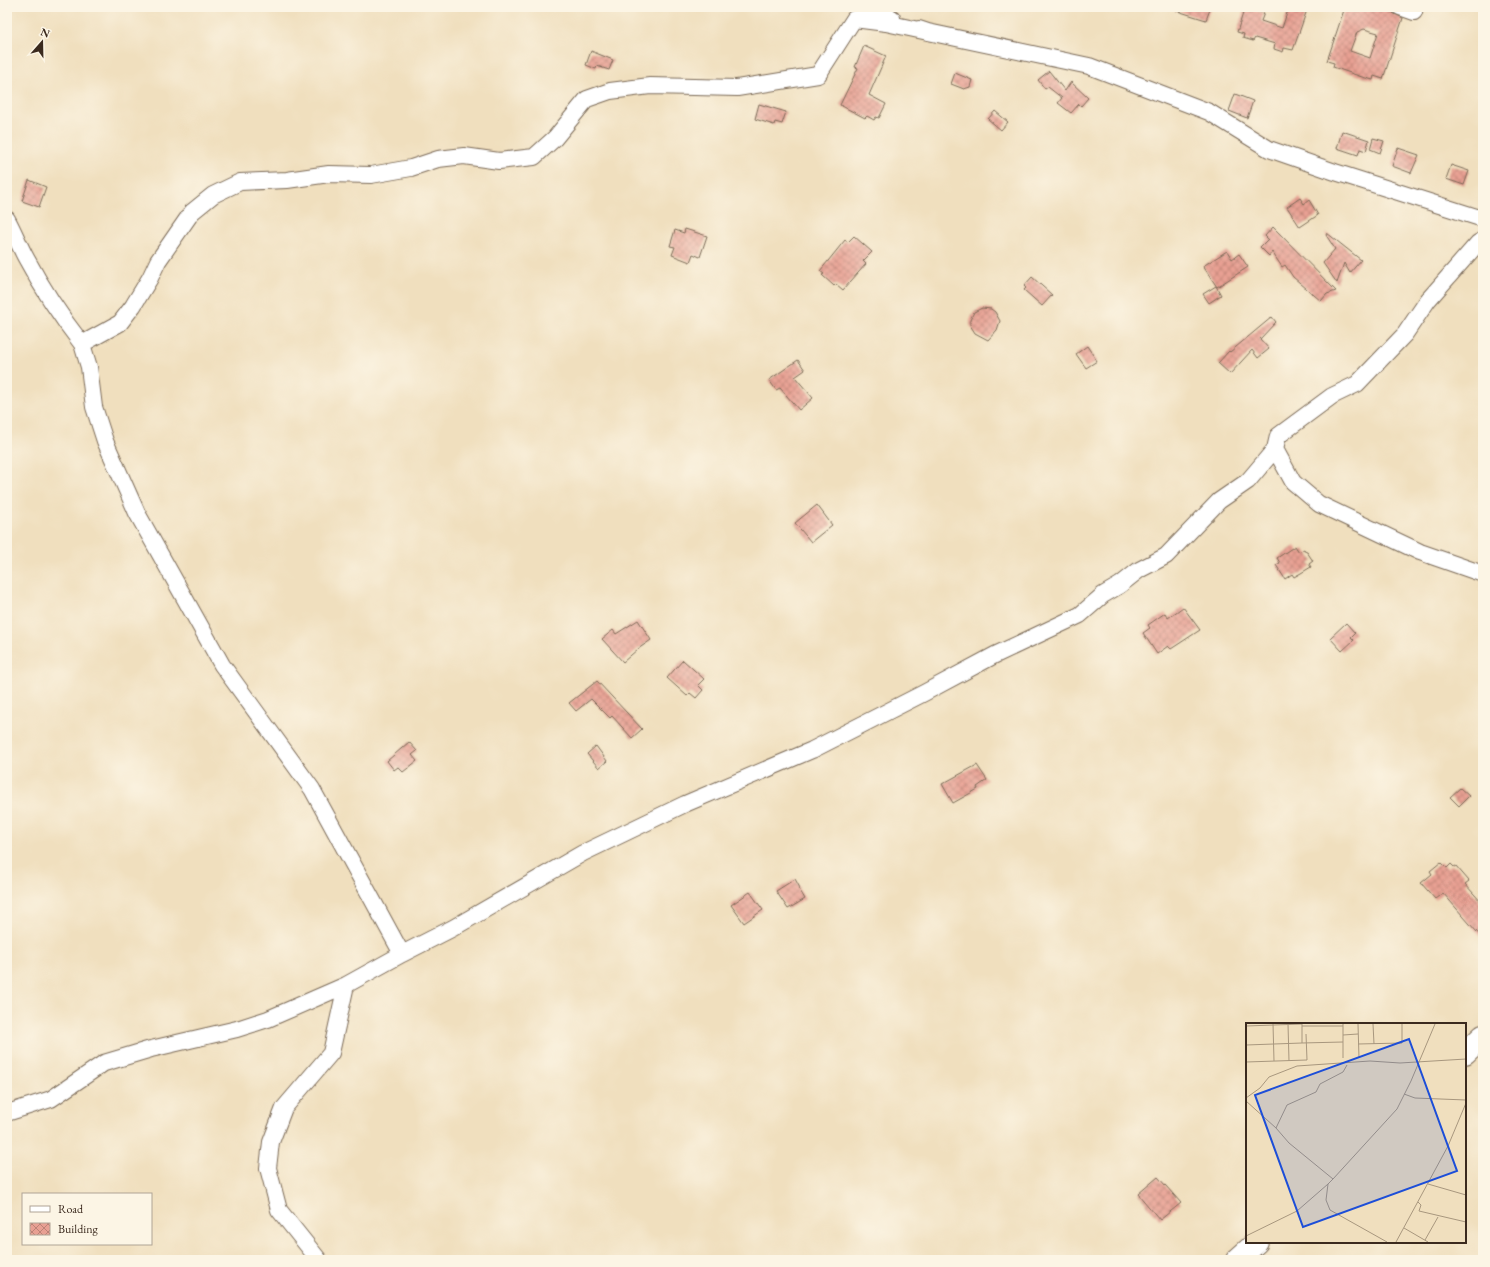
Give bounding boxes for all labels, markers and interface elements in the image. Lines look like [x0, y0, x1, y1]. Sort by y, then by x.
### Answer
north arrow [22, 22, 62, 62]
text: N [39, 25, 52, 41]
inset map [1246, 1023, 1466, 1243]
legend [22, 1193, 152, 1245]
text: Road [58, 1201, 84, 1217]
text: Building [58, 1221, 99, 1237]

